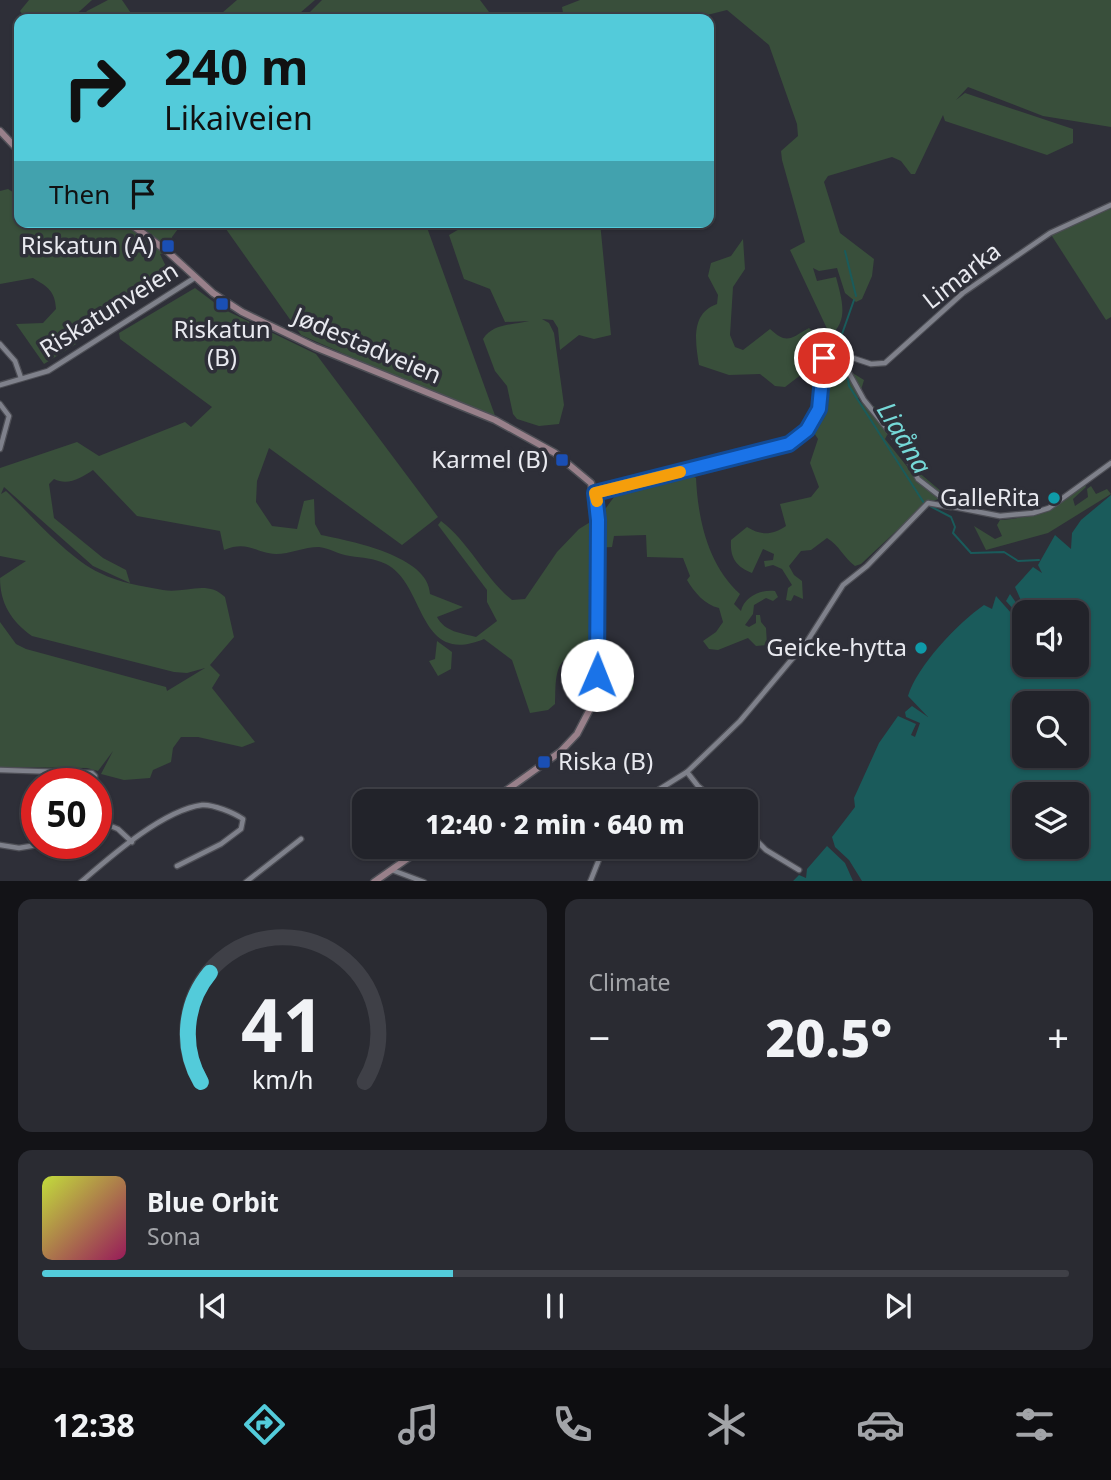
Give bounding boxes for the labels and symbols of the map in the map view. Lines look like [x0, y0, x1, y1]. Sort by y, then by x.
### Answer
place label: Riskatun (A) [21, 228, 154, 261]
street label: Limarka [915, 234, 1007, 316]
marker: Riskatun (A) [160, 238, 176, 254]
street label: Riskatunveien [33, 253, 184, 364]
marker: Riskatun (B) [214, 296, 230, 312]
street label: Jødestadveien [287, 298, 447, 391]
place label: Riskatun (B) [173, 312, 271, 373]
pin [794, 328, 854, 388]
water label: Liaåna [869, 395, 941, 481]
place label: Karmel (B) [431, 442, 548, 475]
marker: Karmel (B) [554, 452, 570, 468]
place label: GalleRita [940, 480, 1040, 513]
marker: GalleRita [1046, 490, 1062, 506]
place label: Geicke-hytta [766, 630, 907, 663]
position arrow [560, 638, 634, 712]
marker: Geicke-hytta [913, 640, 929, 656]
place label: Riska (B) [558, 744, 653, 777]
marker: Riska (B) [536, 754, 552, 770]
speed limit sign: 50 [21, 768, 112, 859]

